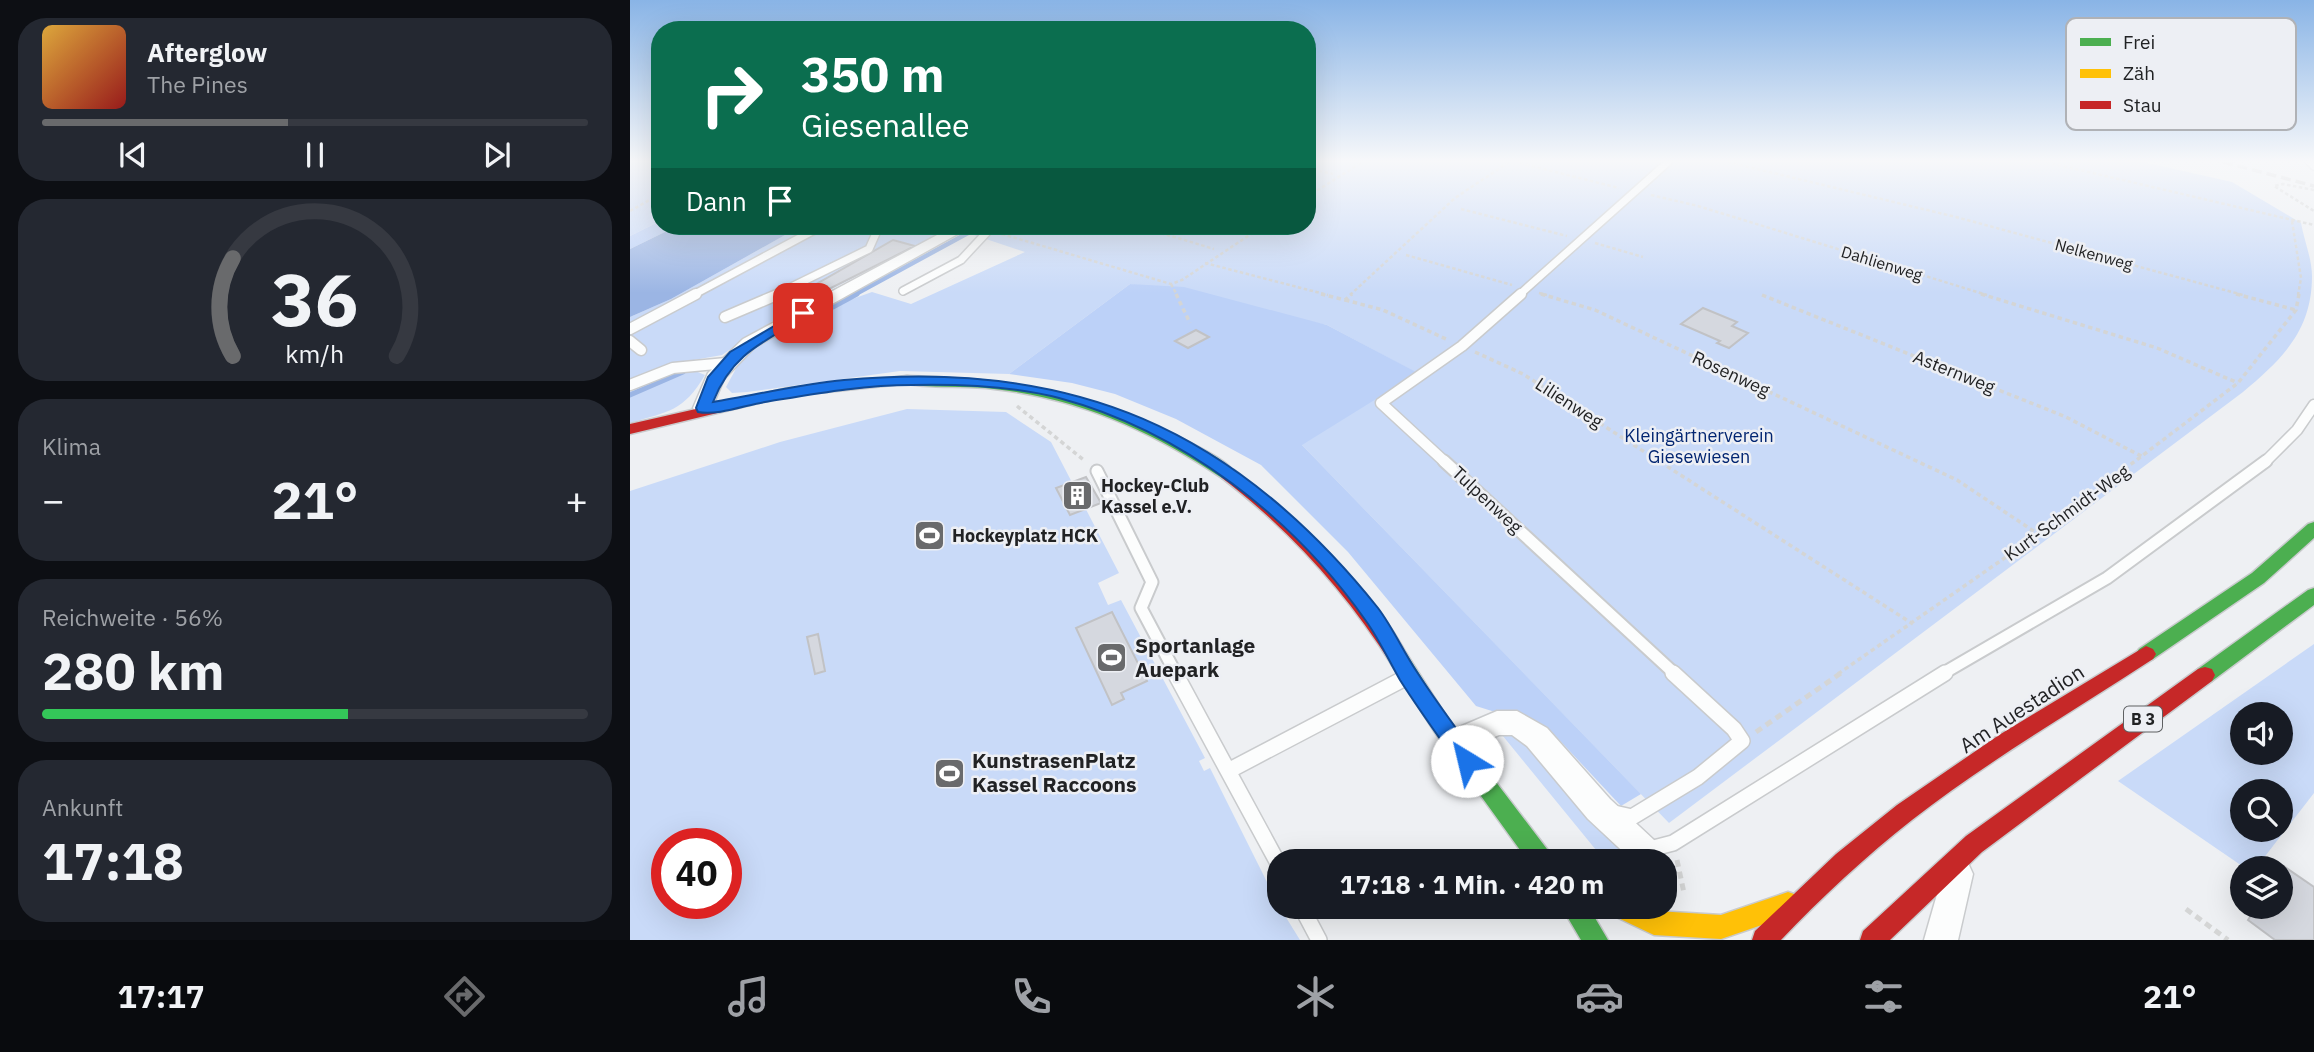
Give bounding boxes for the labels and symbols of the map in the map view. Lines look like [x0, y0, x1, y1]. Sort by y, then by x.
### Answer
legend [2066, 18, 2296, 130]
text: Frei [2123, 30, 2155, 54]
text: Zäh [2123, 61, 2155, 85]
text: Stau [2123, 93, 2162, 117]
street label: Nelkenweg [2053, 234, 2136, 274]
street label: Dahlienweg [1839, 241, 1926, 285]
pin [773, 283, 833, 343]
street label: Asternweg [1910, 345, 1999, 399]
street label: Rosenweg [1689, 346, 1774, 402]
street label: Lilienweg [1531, 372, 1608, 433]
park label: Kleingärtnerverein Giesewiesen [1624, 424, 1774, 468]
street label: Kurt-Schmidt-Weg [2000, 459, 2134, 566]
street label: Tulpenweg [1447, 461, 1528, 538]
place label: Hockey-Club Kassel e.V. [1101, 474, 1209, 518]
building icon: Hockey-Club Kassel e.V. [1061, 479, 1095, 513]
sports icon: Hockeyplatz HCK [912, 519, 946, 553]
place label: Hockeyplatz HCK [952, 524, 1099, 547]
place label: Sportanlage Auepark [1135, 631, 1256, 683]
sports icon: Sportanlage Auepark [1095, 641, 1129, 675]
street label: Am Auestadion [1954, 657, 2089, 759]
road number: B 3 [2124, 706, 2162, 732]
position arrow [1430, 724, 1504, 798]
place label: KunstrasenPlatz Kassel Raccoons [972, 746, 1137, 798]
sports icon: KunstrasenPlatz Kassel Raccoons [932, 756, 966, 790]
speed limit sign: 40 [651, 828, 742, 919]

